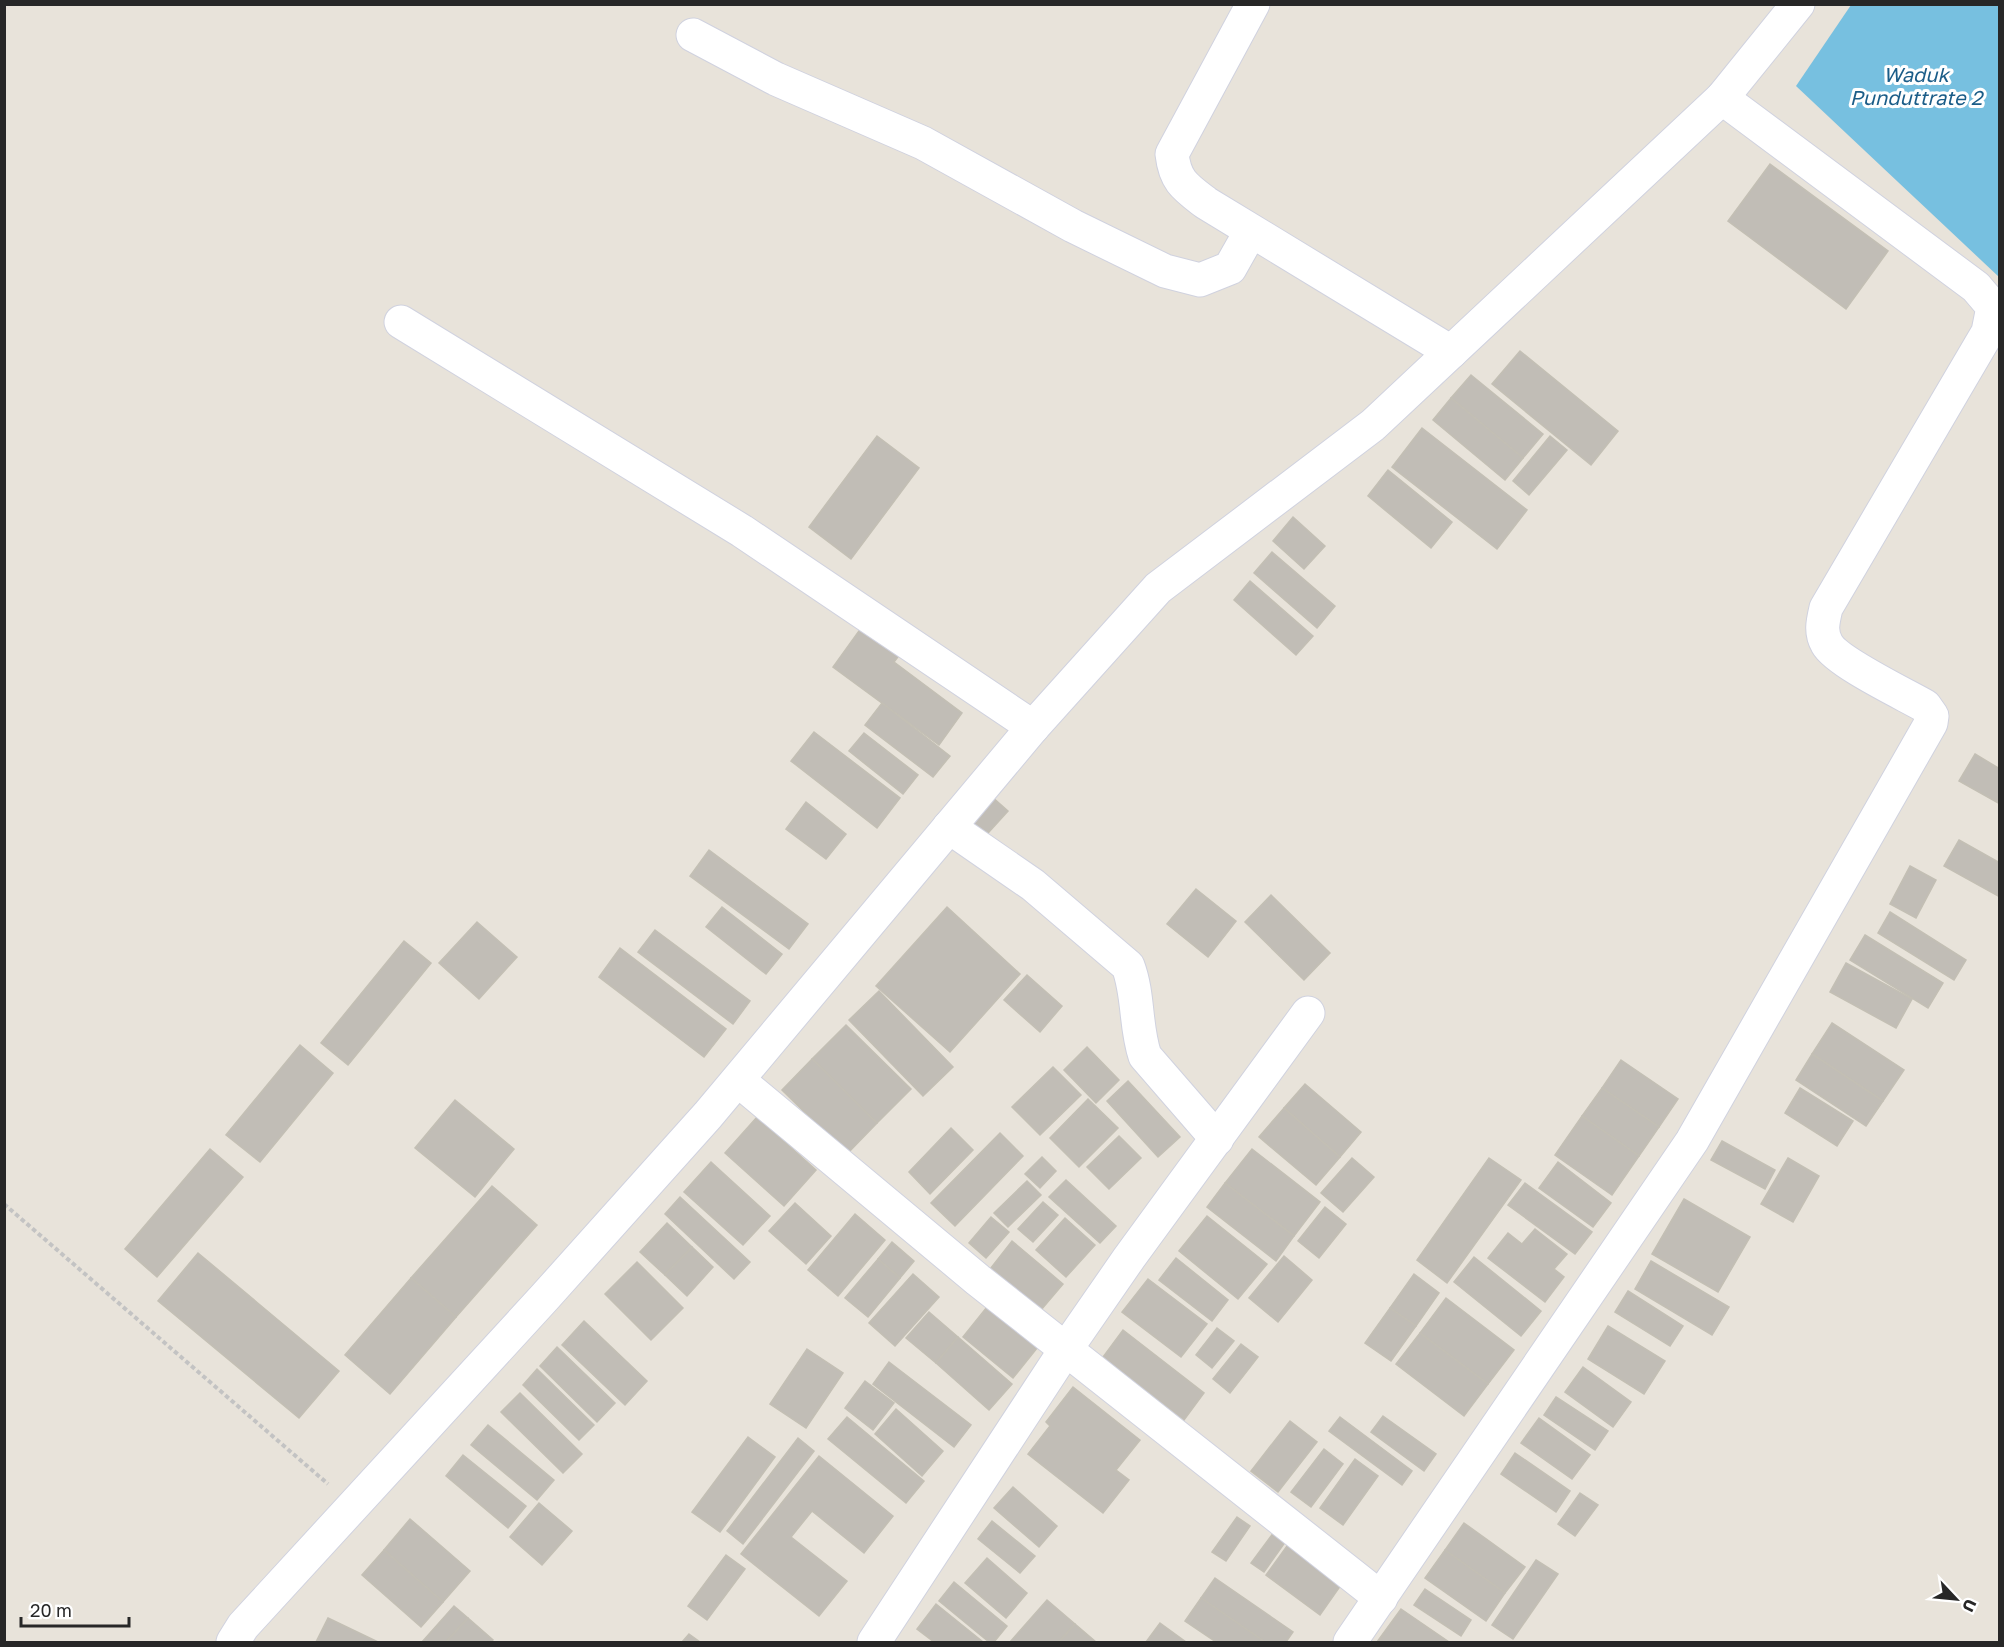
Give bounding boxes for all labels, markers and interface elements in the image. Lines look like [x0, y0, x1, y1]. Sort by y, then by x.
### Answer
water label: Waduk Punduttrate 2 [1850, 62, 1985, 109]
north arrow [1926, 1569, 1986, 1629]
scale bar [21, 1590, 129, 1628]
text: U [1958, 1596, 1981, 1615]
text: 20 m [30, 1599, 72, 1621]

